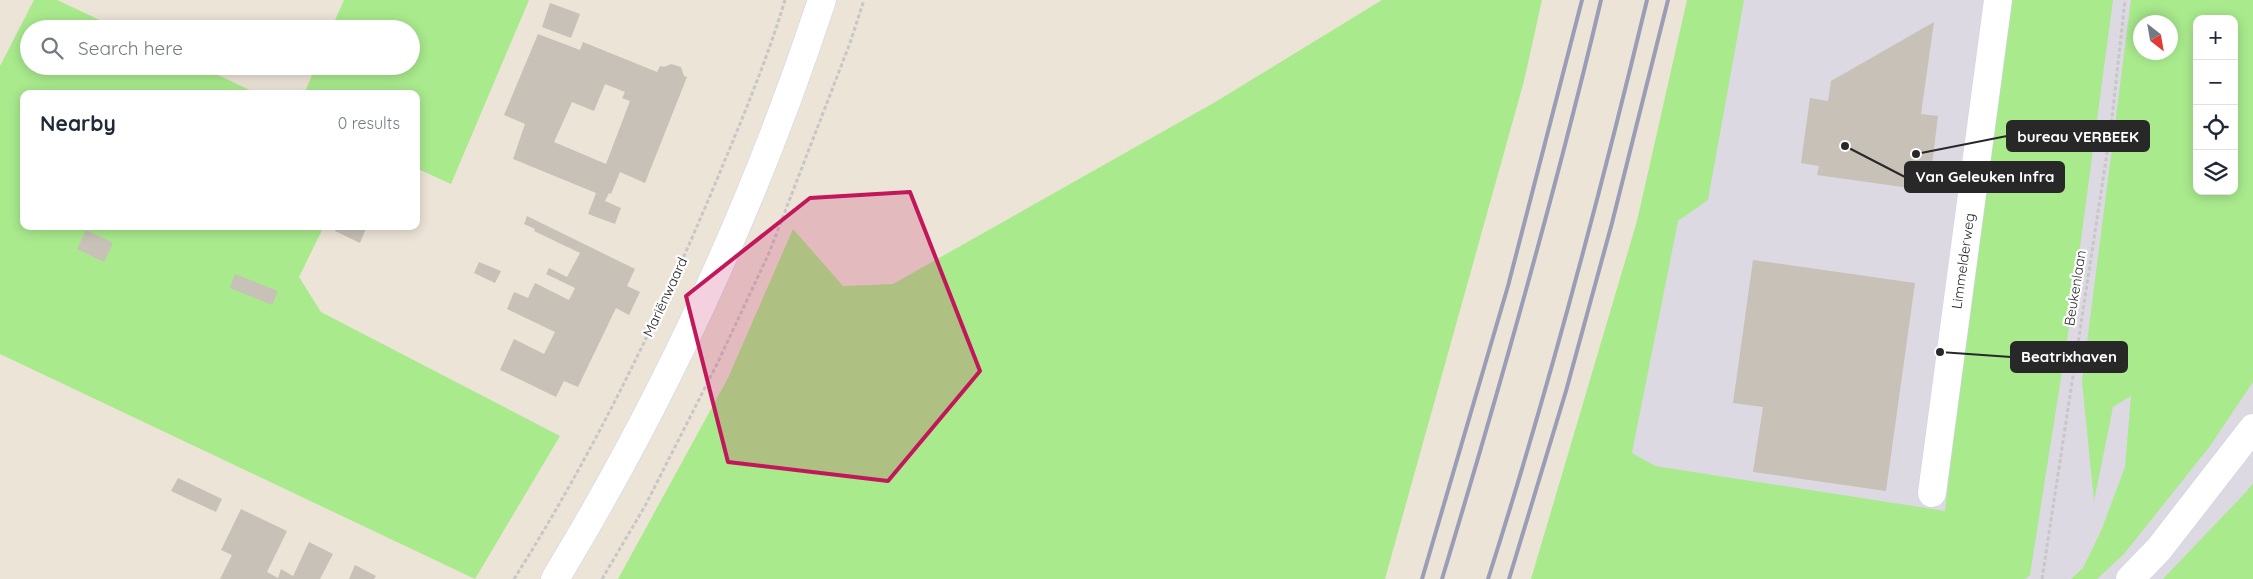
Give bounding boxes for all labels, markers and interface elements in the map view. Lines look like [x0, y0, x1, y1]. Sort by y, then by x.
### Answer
north arrow [2133, 15, 2178, 60]
map controls [2193, 15, 2238, 195]
button: + [2193, 15, 2238, 60]
search box [20, 20, 420, 75]
icon: search [38, 34, 66, 62]
text: Search here [78, 36, 183, 60]
button: − [2193, 60, 2238, 105]
button: locate [2193, 105, 2238, 150]
text: Nearby [40, 110, 116, 136]
text: 0 results [338, 113, 400, 133]
callout: bureau VERBEEK [2007, 121, 2149, 151]
text: bureau VERBEEK [2017, 127, 2139, 146]
button: layers [2193, 150, 2238, 195]
callout: Van Geleuken Infra [1905, 162, 2064, 192]
text: Van Geleuken Infra [1916, 167, 2054, 186]
street label: Limmelderweg [1947, 212, 1979, 310]
street label: Beukenlaan [2060, 249, 2090, 327]
street label: Mariënwaard [639, 254, 691, 340]
callout: Beatrixhaven [2011, 342, 2127, 372]
text: Beatrixhaven [2021, 347, 2117, 366]

